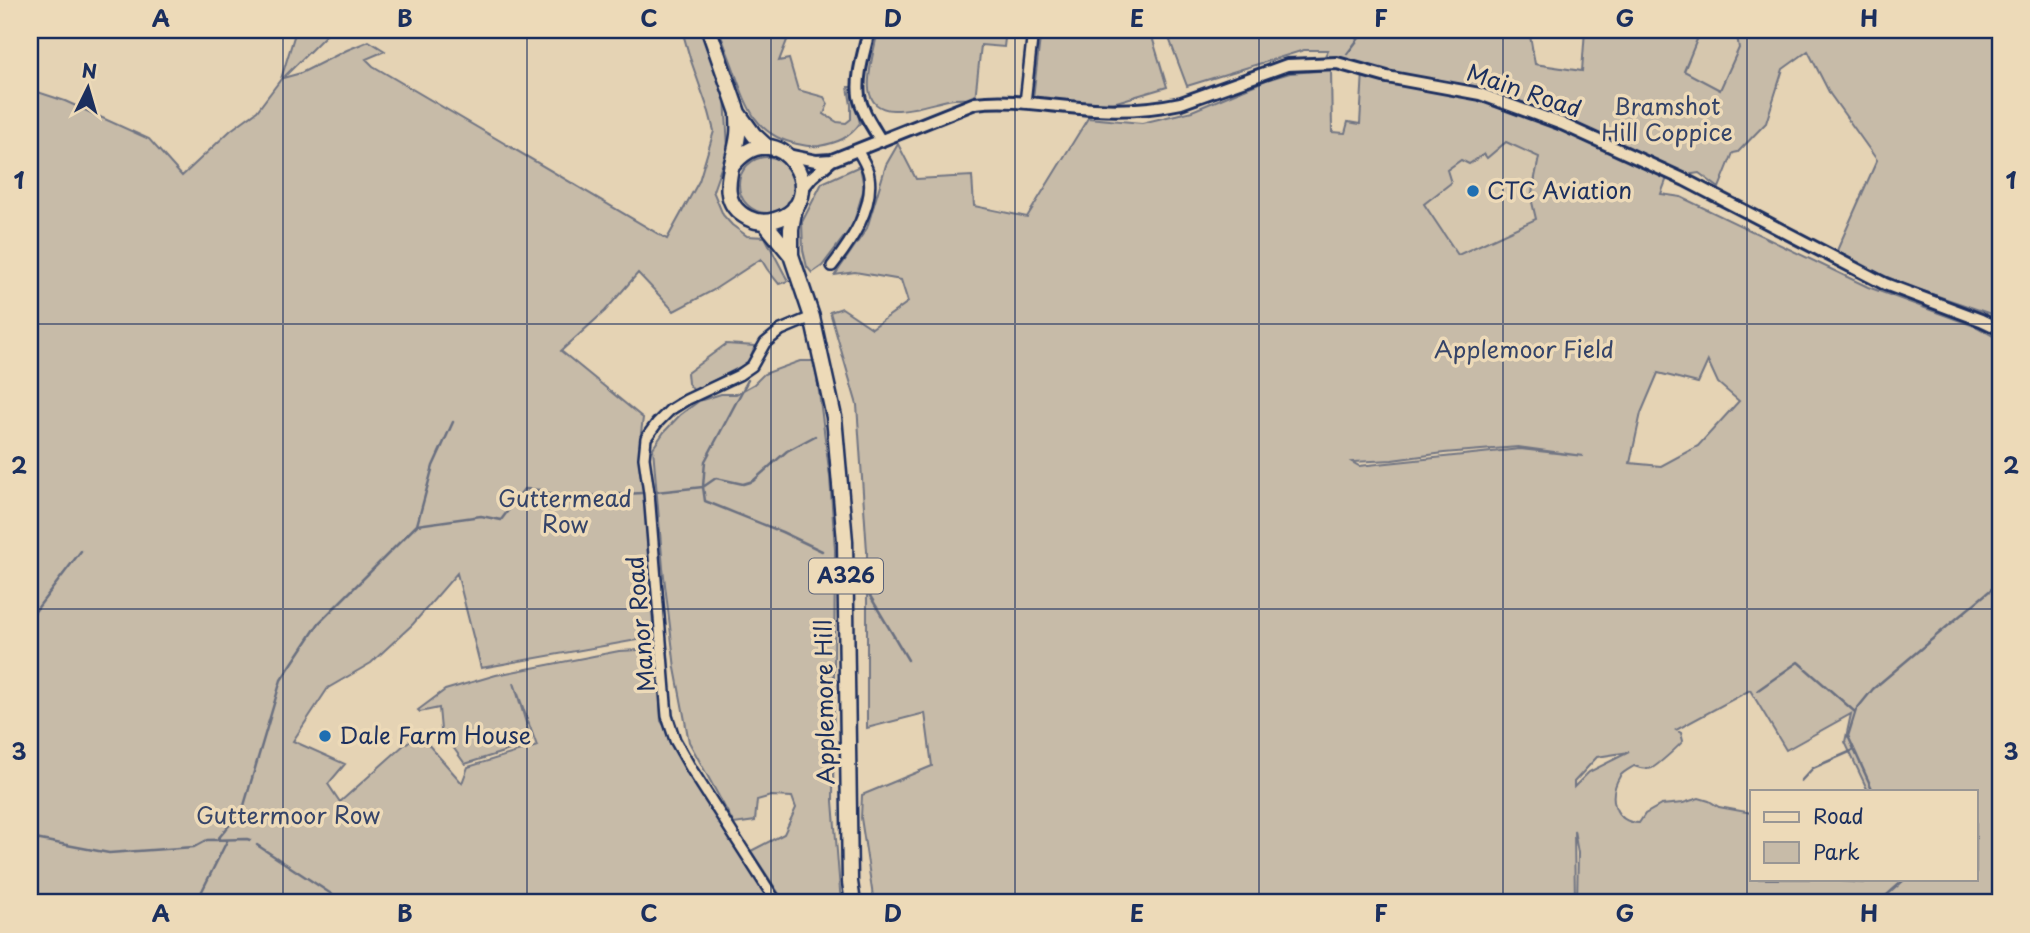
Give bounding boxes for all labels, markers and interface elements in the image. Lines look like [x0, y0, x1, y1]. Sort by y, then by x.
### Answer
text: A [152, 0, 170, 35]
text: B [397, 0, 413, 35]
text: C [640, 0, 658, 35]
text: D [884, 0, 902, 35]
text: E [1130, 0, 1144, 35]
text: F [1374, 0, 1388, 35]
text: G [1616, 0, 1634, 35]
text: H [1860, 0, 1878, 35]
north arrow [52, 52, 122, 122]
street label: Main Road [1462, 54, 1587, 126]
text: N [81, 55, 98, 85]
park label: Bramshot Hill Coppice [1601, 88, 1733, 149]
text: 1 [14, 162, 25, 197]
text: 1 [2006, 162, 2017, 197]
place label: CTC Aviation [1487, 172, 1632, 207]
marker: CTC Aviation [1465, 183, 1481, 199]
park label: Applemoor Field [1434, 331, 1614, 366]
text: 2 [11, 447, 27, 482]
text: 2 [2003, 447, 2019, 482]
park label: Guttermead Row [498, 480, 632, 541]
street label: Manor Road [616, 555, 663, 694]
road number: A326 [809, 558, 883, 594]
street label: Applemore Hill [805, 619, 842, 785]
place label: Dale Farm House [339, 717, 531, 752]
marker: Dale Farm House [317, 728, 333, 744]
text: 3 [11, 733, 27, 768]
text: 3 [2003, 733, 2019, 768]
legend [1750, 790, 1978, 880]
park label: Guttermoor Row [196, 797, 380, 832]
text: Road [1813, 799, 1864, 831]
text: Park [1813, 835, 1860, 867]
text: A [152, 895, 170, 930]
text: B [397, 895, 413, 930]
text: C [640, 895, 658, 930]
text: D [884, 895, 902, 930]
text: E [1130, 895, 1144, 930]
text: F [1374, 895, 1388, 930]
text: G [1616, 895, 1634, 930]
text: H [1860, 895, 1878, 930]

